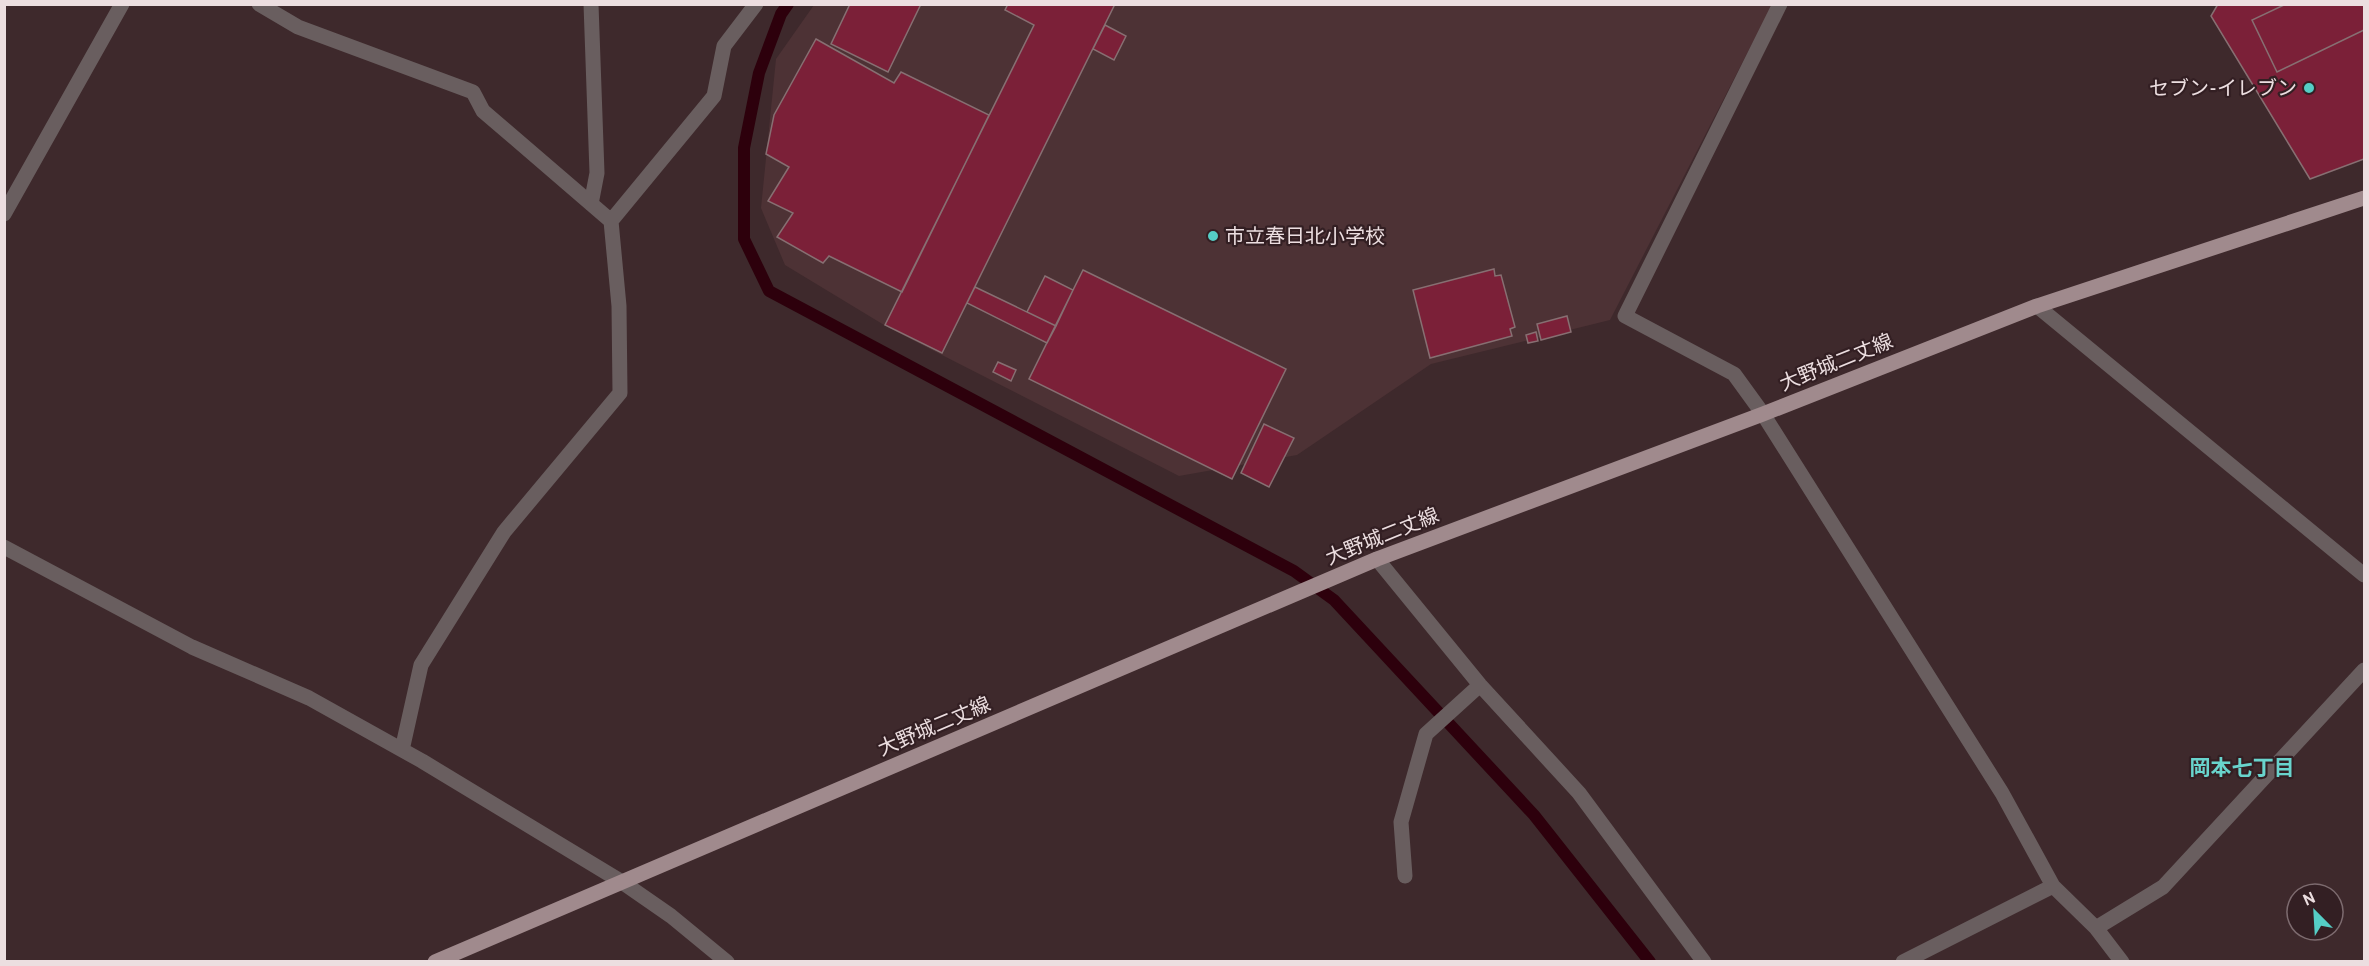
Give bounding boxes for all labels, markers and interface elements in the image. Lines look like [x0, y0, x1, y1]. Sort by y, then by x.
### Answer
place label: セブン-イレブン [2149, 77, 2297, 103]
marker: セブン-イレブン [2302, 81, 2316, 95]
place label: 市立春日北小学校 [1225, 225, 1385, 251]
marker: 市立春日北小学校 [1206, 229, 1220, 243]
street label: 大野城二丈線 [1776, 329, 1897, 398]
street label: 大野城二丈線 [1322, 503, 1443, 572]
street label: 大野城二丈線 [874, 692, 995, 763]
district label: 岡本七丁目 [2190, 756, 2295, 783]
north arrow [2285, 882, 2345, 942]
text: N [2300, 889, 2319, 912]

